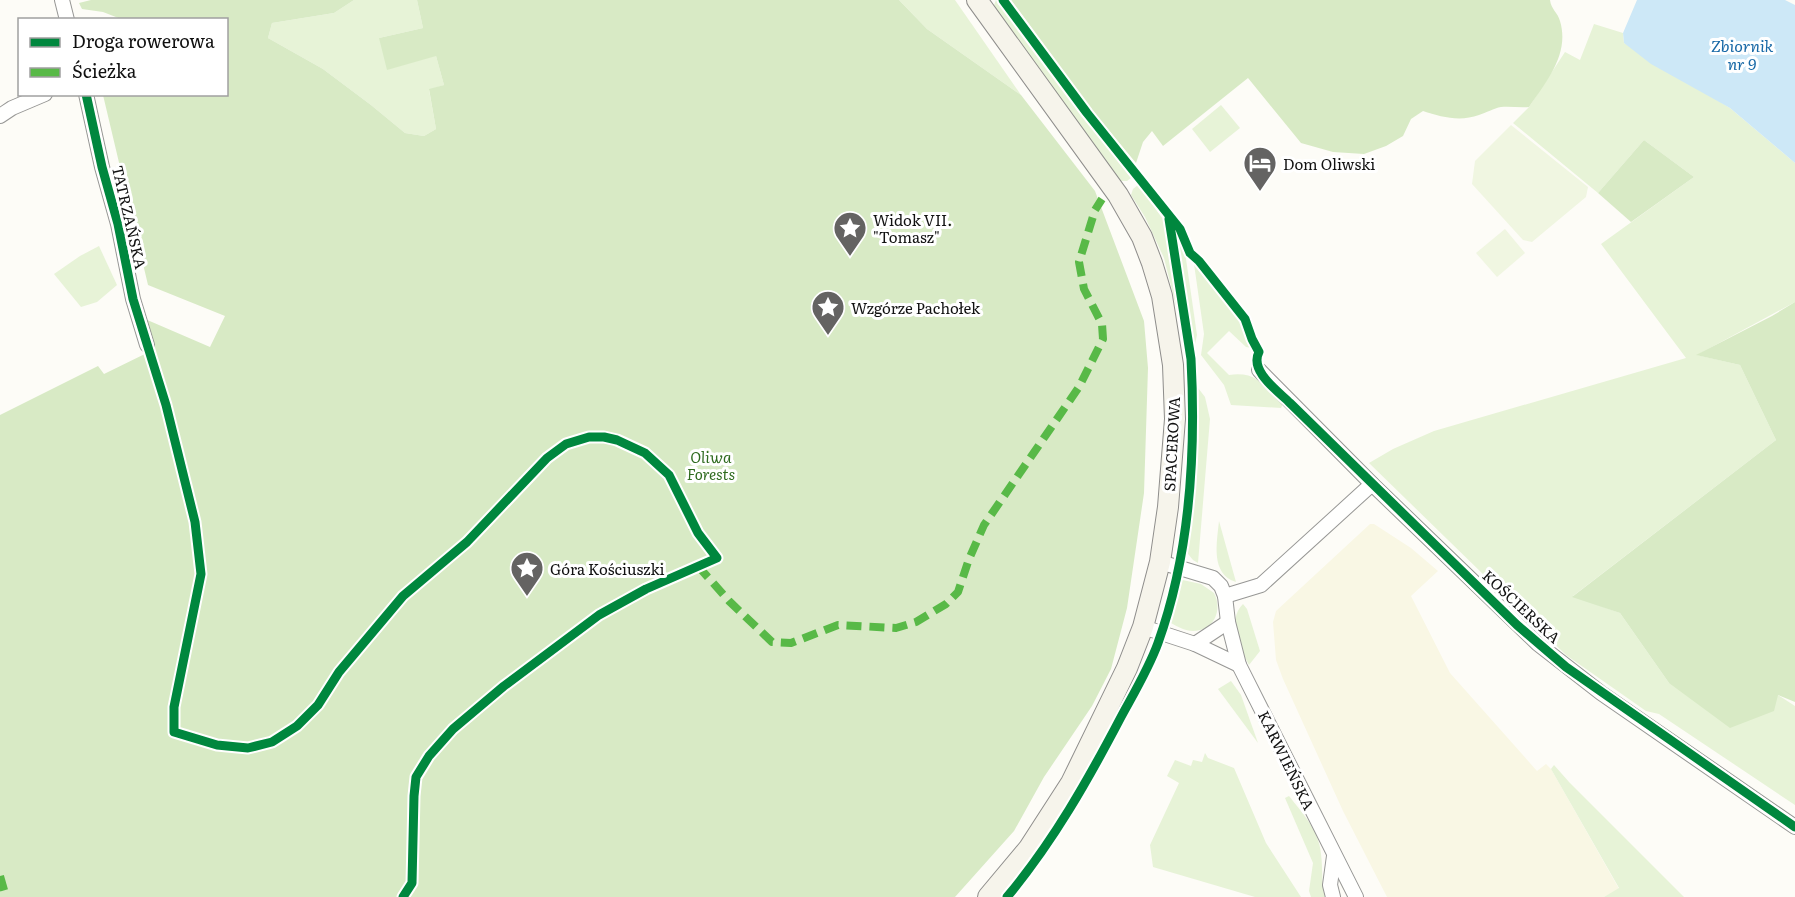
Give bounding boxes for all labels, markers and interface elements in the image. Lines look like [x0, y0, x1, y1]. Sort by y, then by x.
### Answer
legend [18, 18, 228, 96]
text: Droga rowerowa [72, 27, 215, 54]
water label: Zbiornik nr 9 [1711, 33, 1774, 75]
text: Ścieżka [72, 57, 137, 84]
hotel icon: Dom Oliwski [1242, 145, 1278, 192]
place label: Dom Oliwski [1283, 152, 1375, 175]
street label: TATRZAŃSKA [107, 163, 153, 271]
place label: Widok VII. "Tomasz" [873, 208, 952, 248]
place icon: Widok VII. "Tomasz" [832, 210, 868, 257]
place icon: Wzgórze Pachołek [810, 289, 846, 336]
place label: Wzgórze Pachołek [851, 296, 981, 319]
street label: SPACEROWA [1157, 396, 1185, 492]
park label: Oliwa Forests [687, 445, 735, 485]
place icon: Góra Kościuszki [509, 550, 545, 597]
place label: Góra Kościuszki [550, 557, 665, 580]
street label: KOŚCIERSKA [1478, 564, 1566, 648]
street label: KARWIEŃSKA [1253, 706, 1321, 814]

